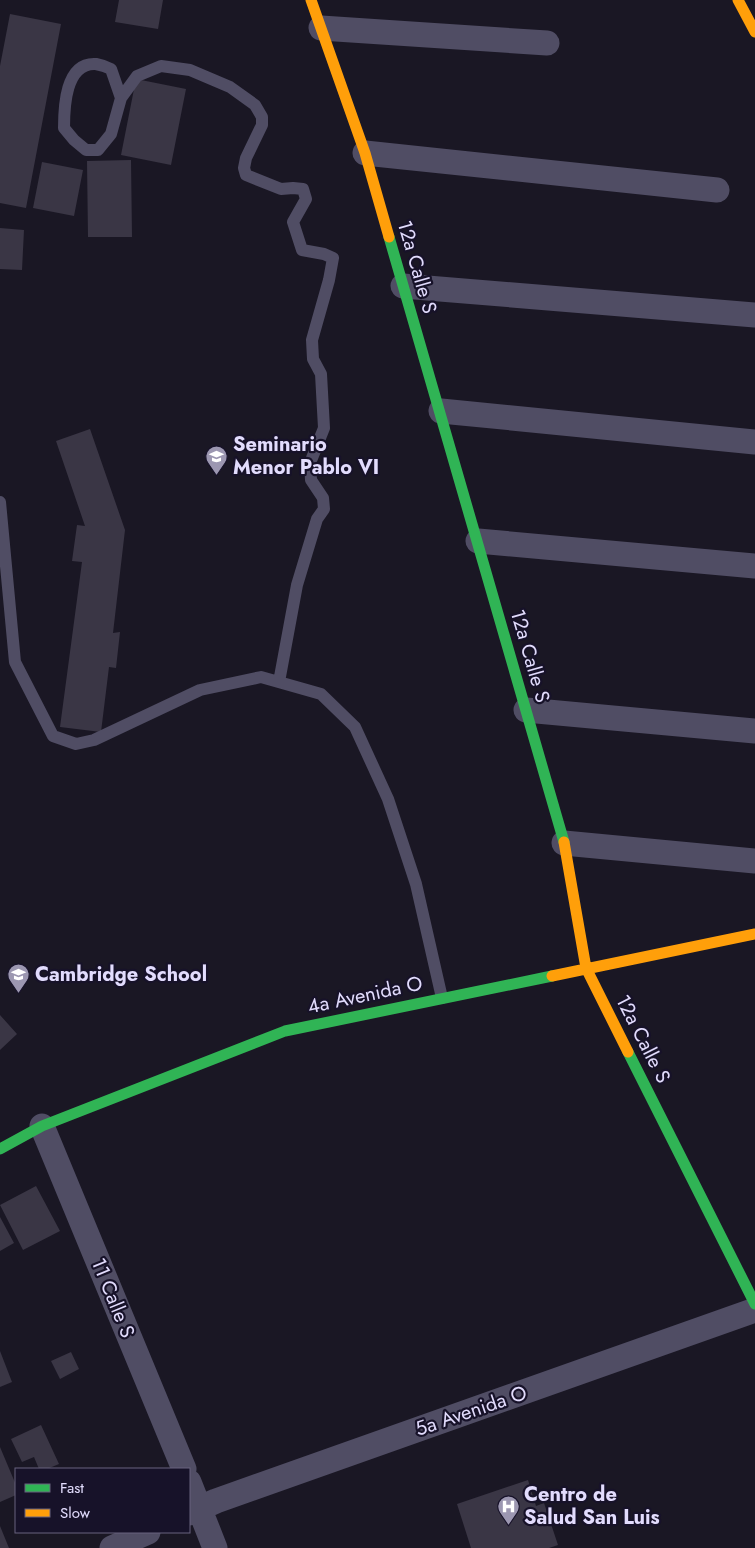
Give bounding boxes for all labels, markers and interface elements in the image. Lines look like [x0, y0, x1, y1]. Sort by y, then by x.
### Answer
street label: 12a Calle S [390, 217, 444, 317]
place label: Seminario Menor Pablo VI [233, 430, 379, 482]
school or university icon: Seminario Menor Pablo VI [205, 444, 229, 475]
street label: 12a Calle S [503, 606, 557, 706]
place label: Cambridge School [35, 960, 207, 989]
school or university icon: Cambridge School [7, 962, 31, 993]
street label: 4a Avenida O [305, 969, 425, 1021]
street label: 12a Calle S [608, 990, 678, 1088]
street label: 11 Calle S [84, 1254, 142, 1342]
street label: 5a Avenida O [411, 1378, 531, 1444]
legend [15, 1468, 190, 1533]
text: Fast [60, 1477, 84, 1499]
place label: Centro de Salud San Luis [524, 1480, 660, 1532]
hospital icon: Centro de Salud San Luis [496, 1494, 520, 1525]
text: Slow [60, 1502, 91, 1524]

